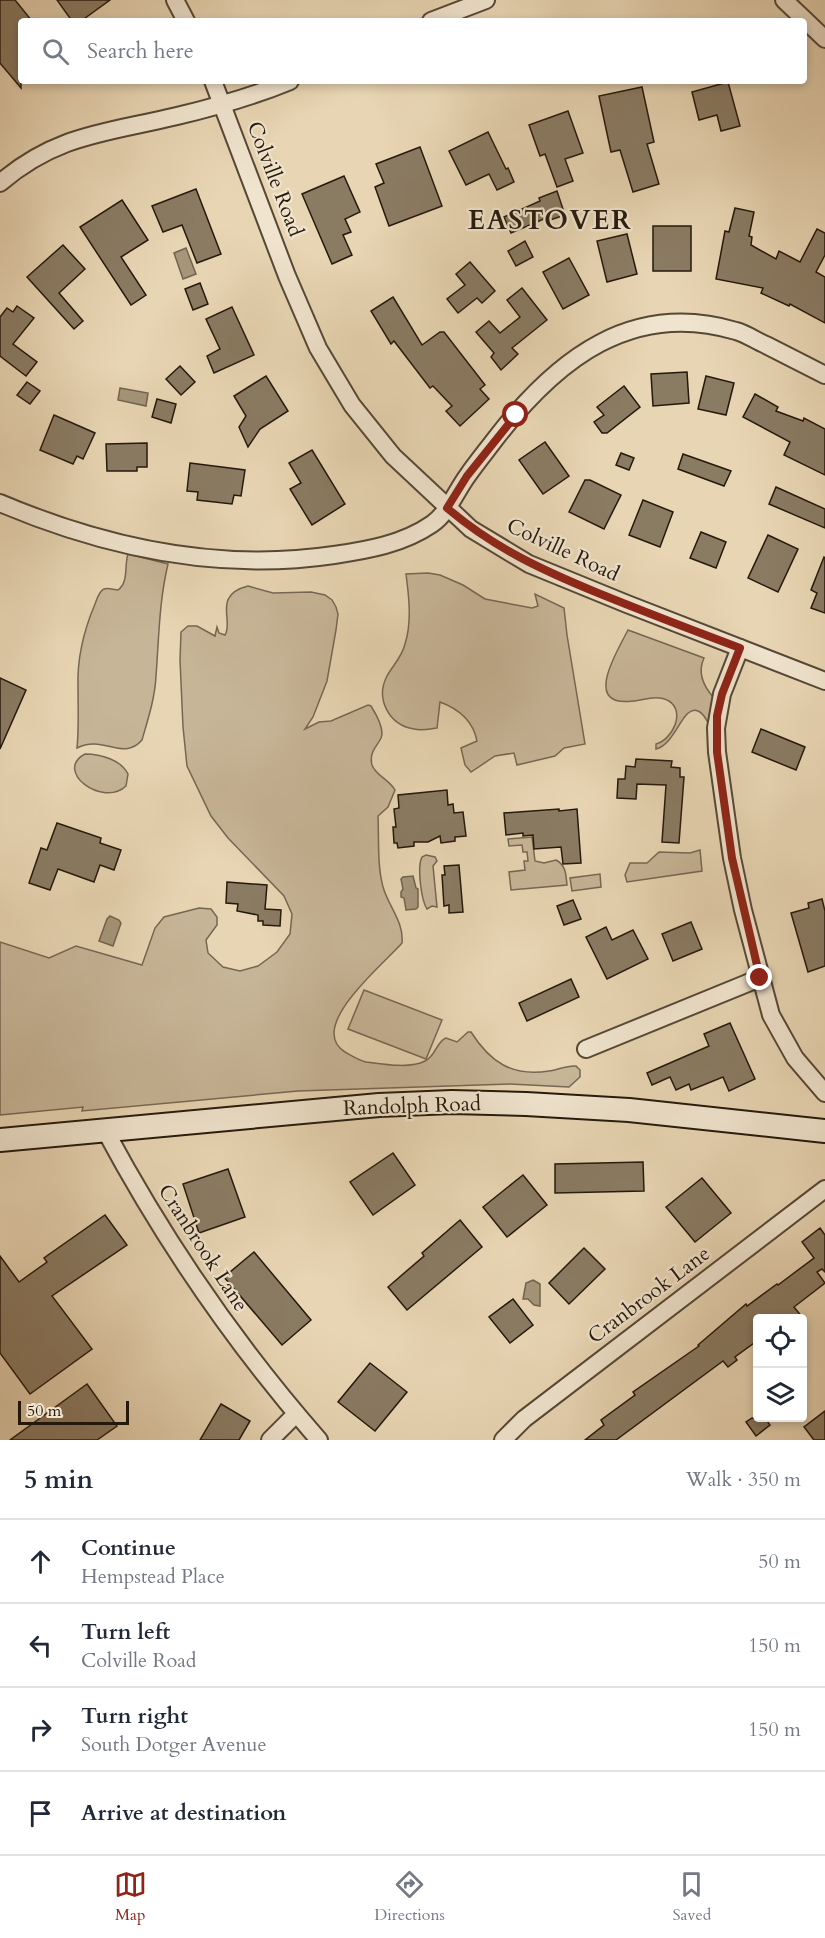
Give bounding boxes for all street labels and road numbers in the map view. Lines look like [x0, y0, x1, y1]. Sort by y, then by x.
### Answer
street label: Colville Road [240, 117, 310, 241]
street label: Colville Road [502, 511, 624, 589]
street label: Randolph Road [343, 1089, 481, 1123]
street label: Cranbrook Lane [151, 1179, 255, 1317]
street label: Cranbrook Lane [582, 1239, 716, 1351]

